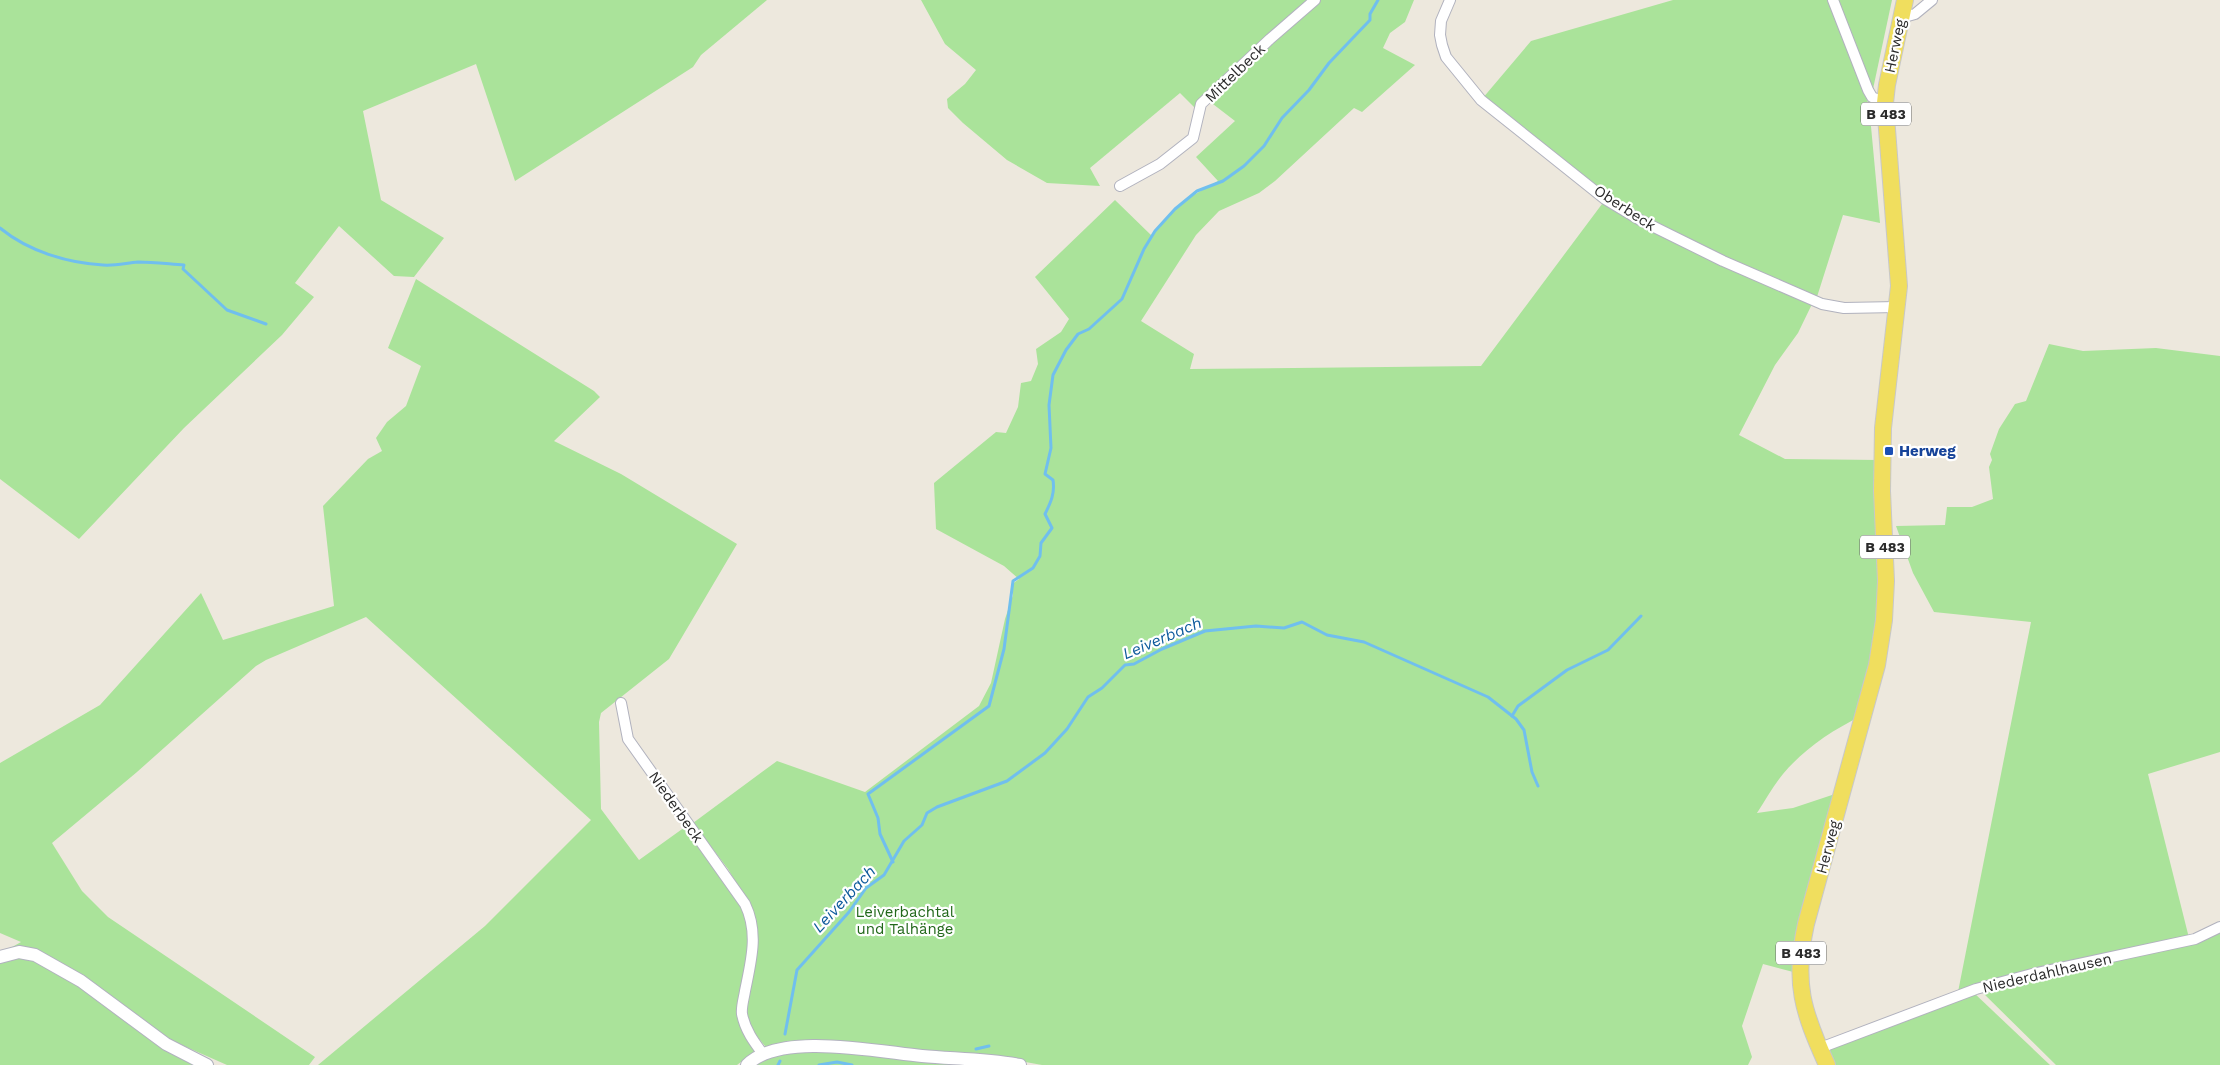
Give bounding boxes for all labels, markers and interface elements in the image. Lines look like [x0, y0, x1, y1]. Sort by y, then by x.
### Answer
street label: Herweg [1881, 17, 1909, 75]
street label: Mittelbeck [1201, 40, 1269, 106]
road number: B 483 [1861, 102, 1911, 126]
street label: Oberbeck [1591, 181, 1660, 235]
place label: Herweg [1899, 442, 1956, 460]
marker: Herweg [1883, 445, 1895, 457]
road number: B 483 [1860, 536, 1910, 558]
water label: Leiverbach [1120, 613, 1204, 663]
street label: Niederbeck [645, 768, 707, 846]
street label: Herweg [1812, 818, 1844, 876]
water label: Leiverbach [808, 862, 880, 936]
park label: Leiverbachtal und Talhänge [856, 903, 955, 938]
road number: B 483 [1776, 941, 1826, 964]
street label: Niederdahlhausen [1981, 949, 2113, 997]

